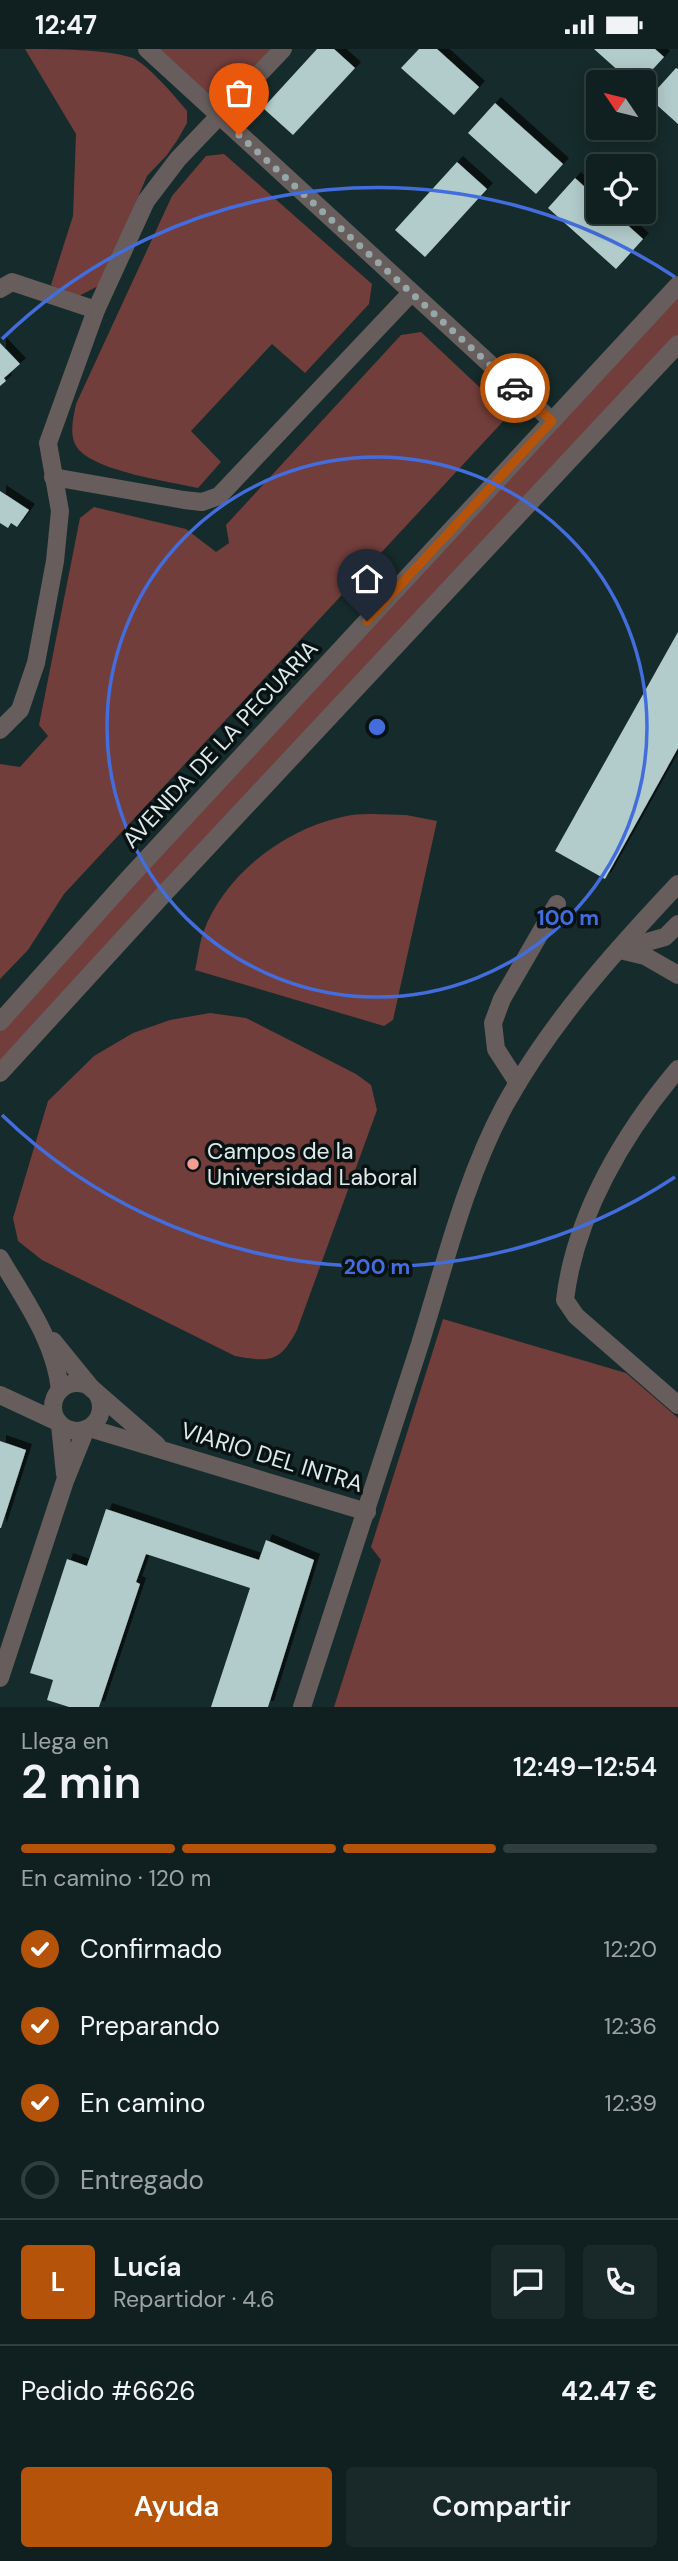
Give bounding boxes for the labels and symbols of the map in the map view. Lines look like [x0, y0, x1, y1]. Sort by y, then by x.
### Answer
pin [209, 63, 269, 135]
north arrow [586, 70, 656, 140]
courier [480, 353, 550, 423]
pin [337, 549, 397, 621]
street label: AVENIDA DE LA PECUARIA [116, 634, 324, 854]
centre of rings [365, 715, 389, 739]
text: 100 m [537, 904, 599, 932]
place label: Campos de la Universidad Laboral [207, 1136, 417, 1192]
marker: Campos de la Universidad Laboral [185, 1156, 201, 1172]
text: 200 m [344, 1253, 410, 1281]
street label: VIARIO DEL INTRA [177, 1415, 367, 1499]

